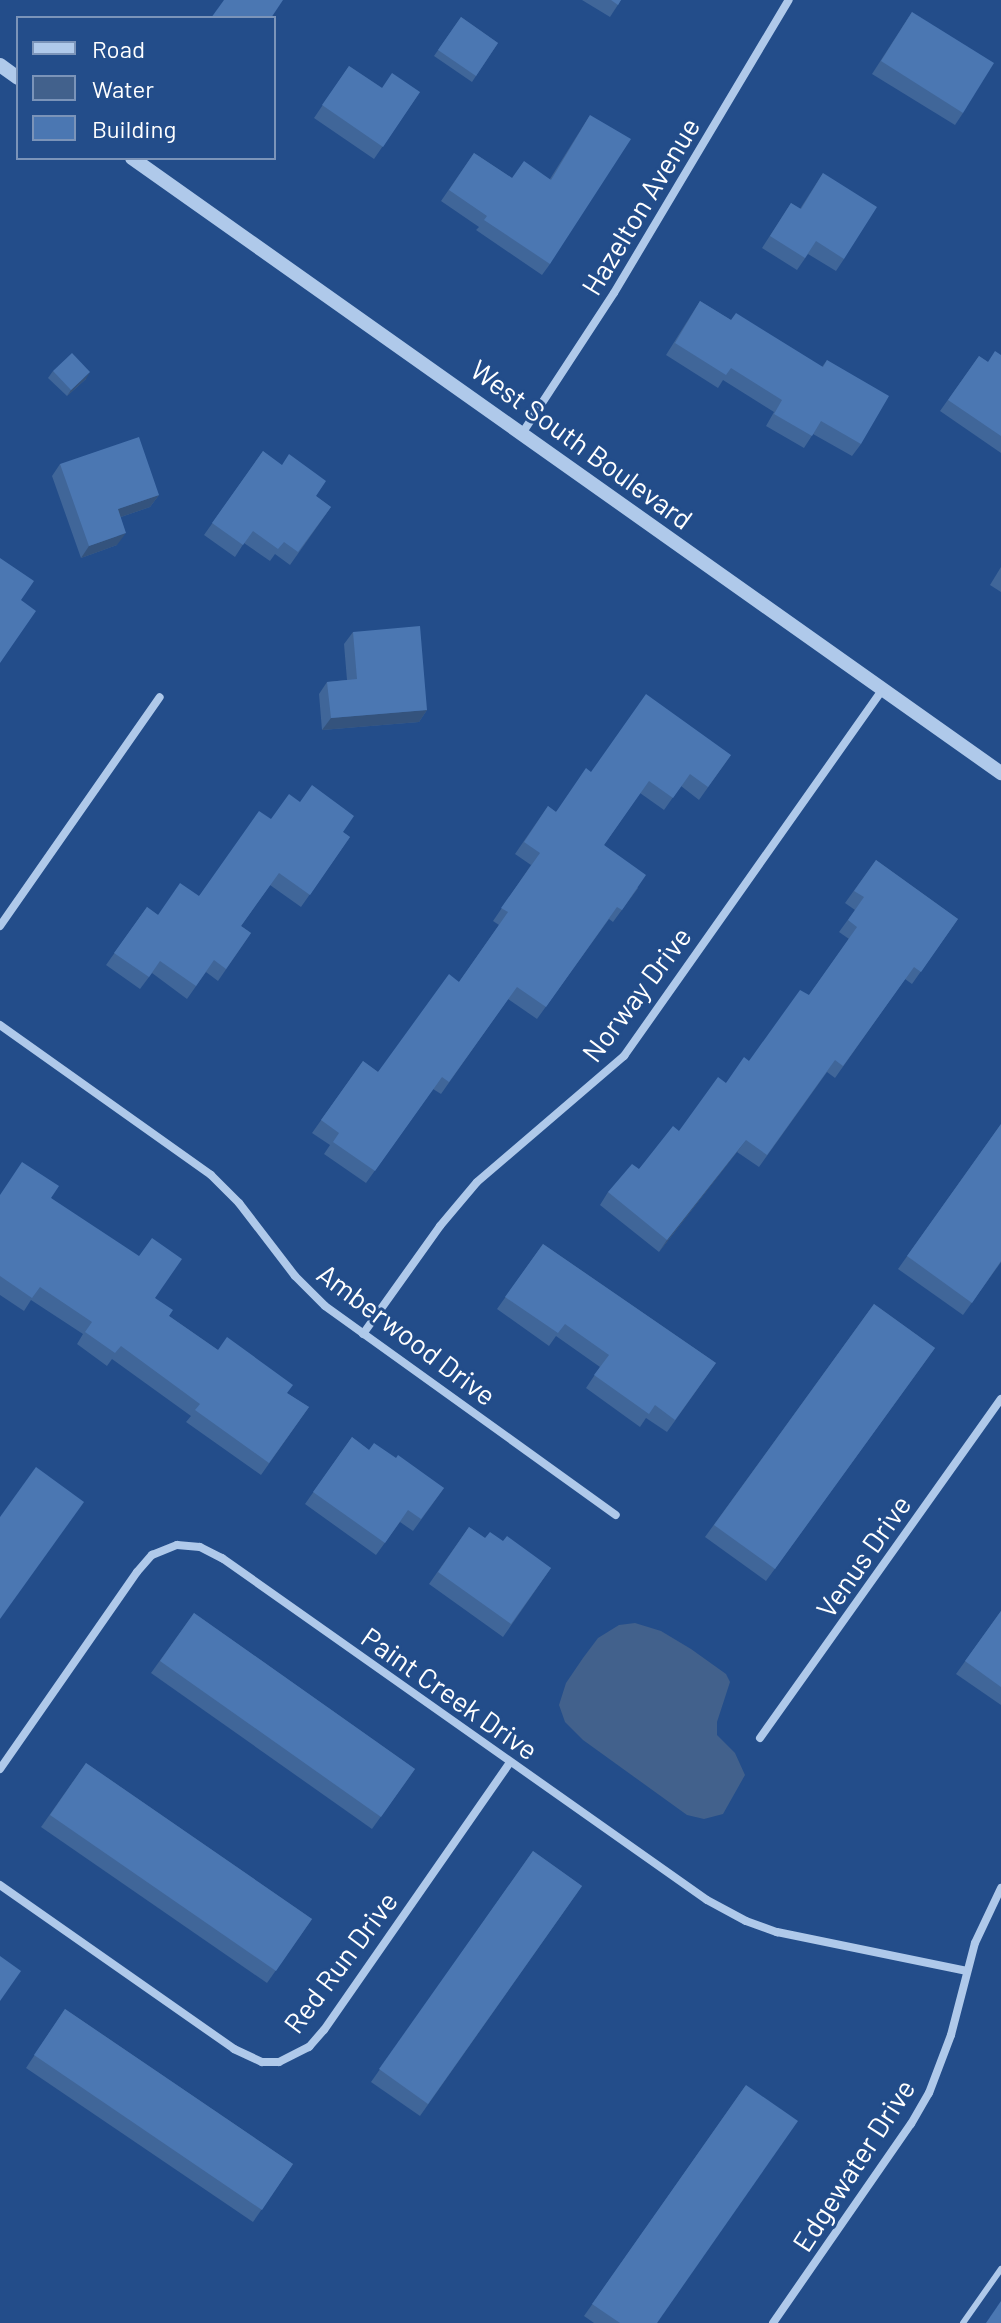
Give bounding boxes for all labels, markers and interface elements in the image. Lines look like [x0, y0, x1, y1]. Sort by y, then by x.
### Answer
legend [16, 16, 276, 160]
text: Road [92, 34, 145, 63]
text: Water [92, 74, 154, 103]
street label: Hazelton Avenue [574, 111, 706, 301]
text: Building [92, 114, 176, 143]
street label: West South Boulevard [464, 352, 700, 536]
street label: Norway Drive [574, 920, 698, 1068]
street label: Amberwood Drive [311, 1256, 503, 1412]
street label: Venus Drive [809, 1488, 917, 1624]
street label: Paint Creek Drive [355, 1620, 545, 1766]
street label: Red Run Drive [276, 1885, 404, 2039]
street label: Edgewater Drive [785, 2073, 921, 2257]

